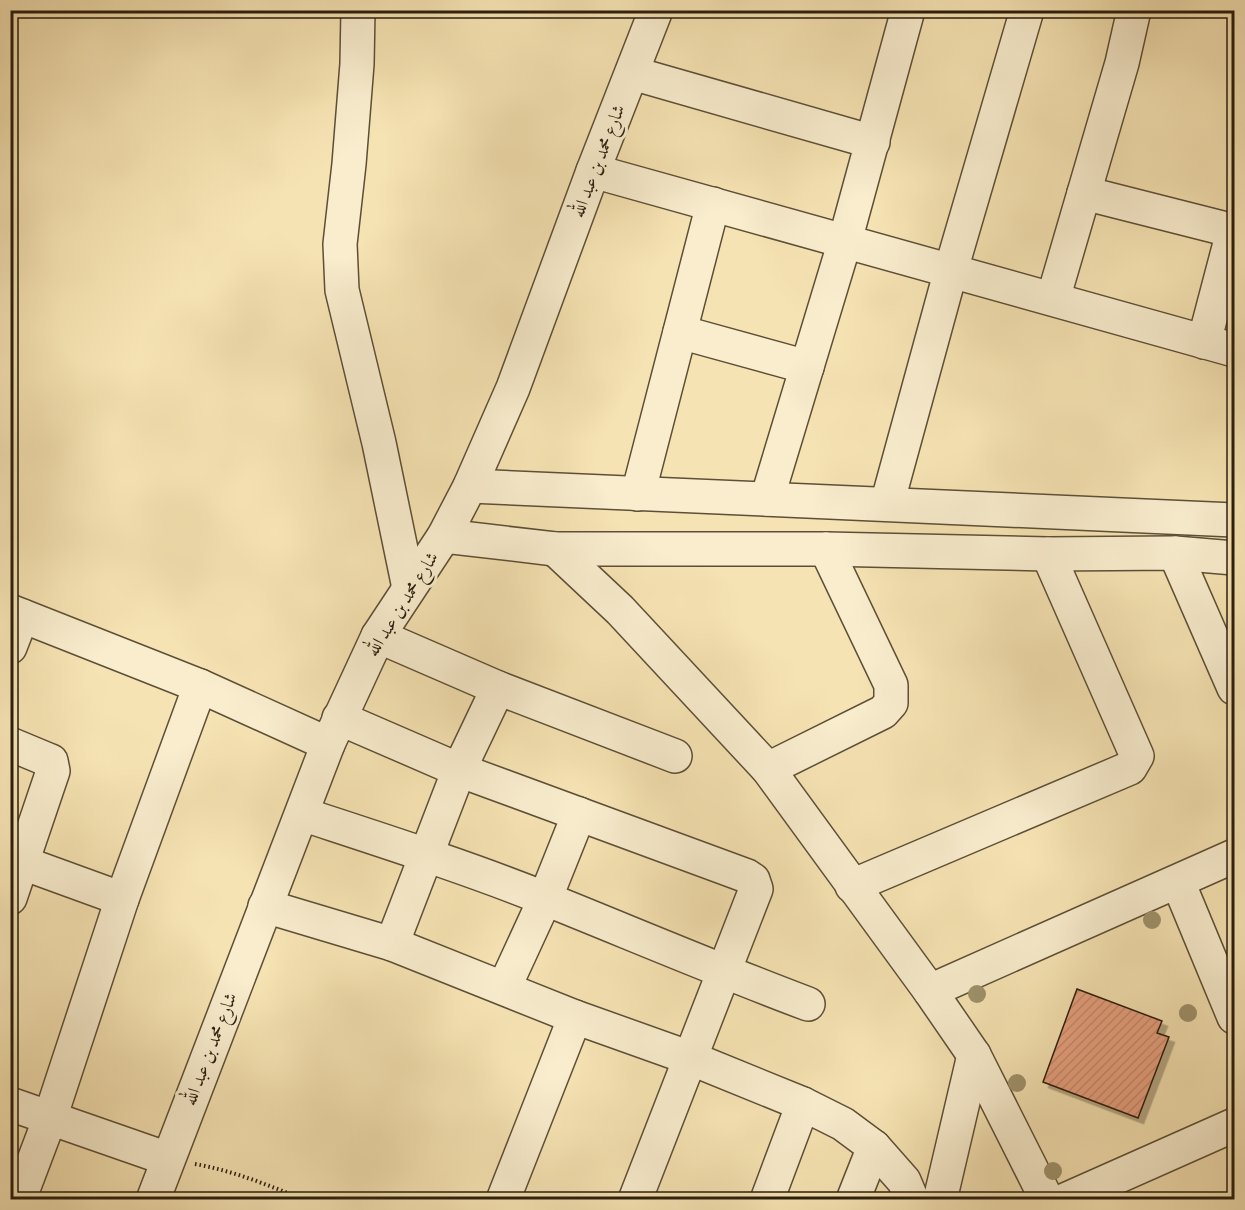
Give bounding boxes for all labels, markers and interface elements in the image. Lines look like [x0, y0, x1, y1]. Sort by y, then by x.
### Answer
street label: شارع محمد بن عبد الله [564, 100, 633, 222]
street label: شارع محمد بن عبد الله [359, 546, 446, 662]
street label: شارع محمد بن عبد الله [176, 988, 245, 1110]

